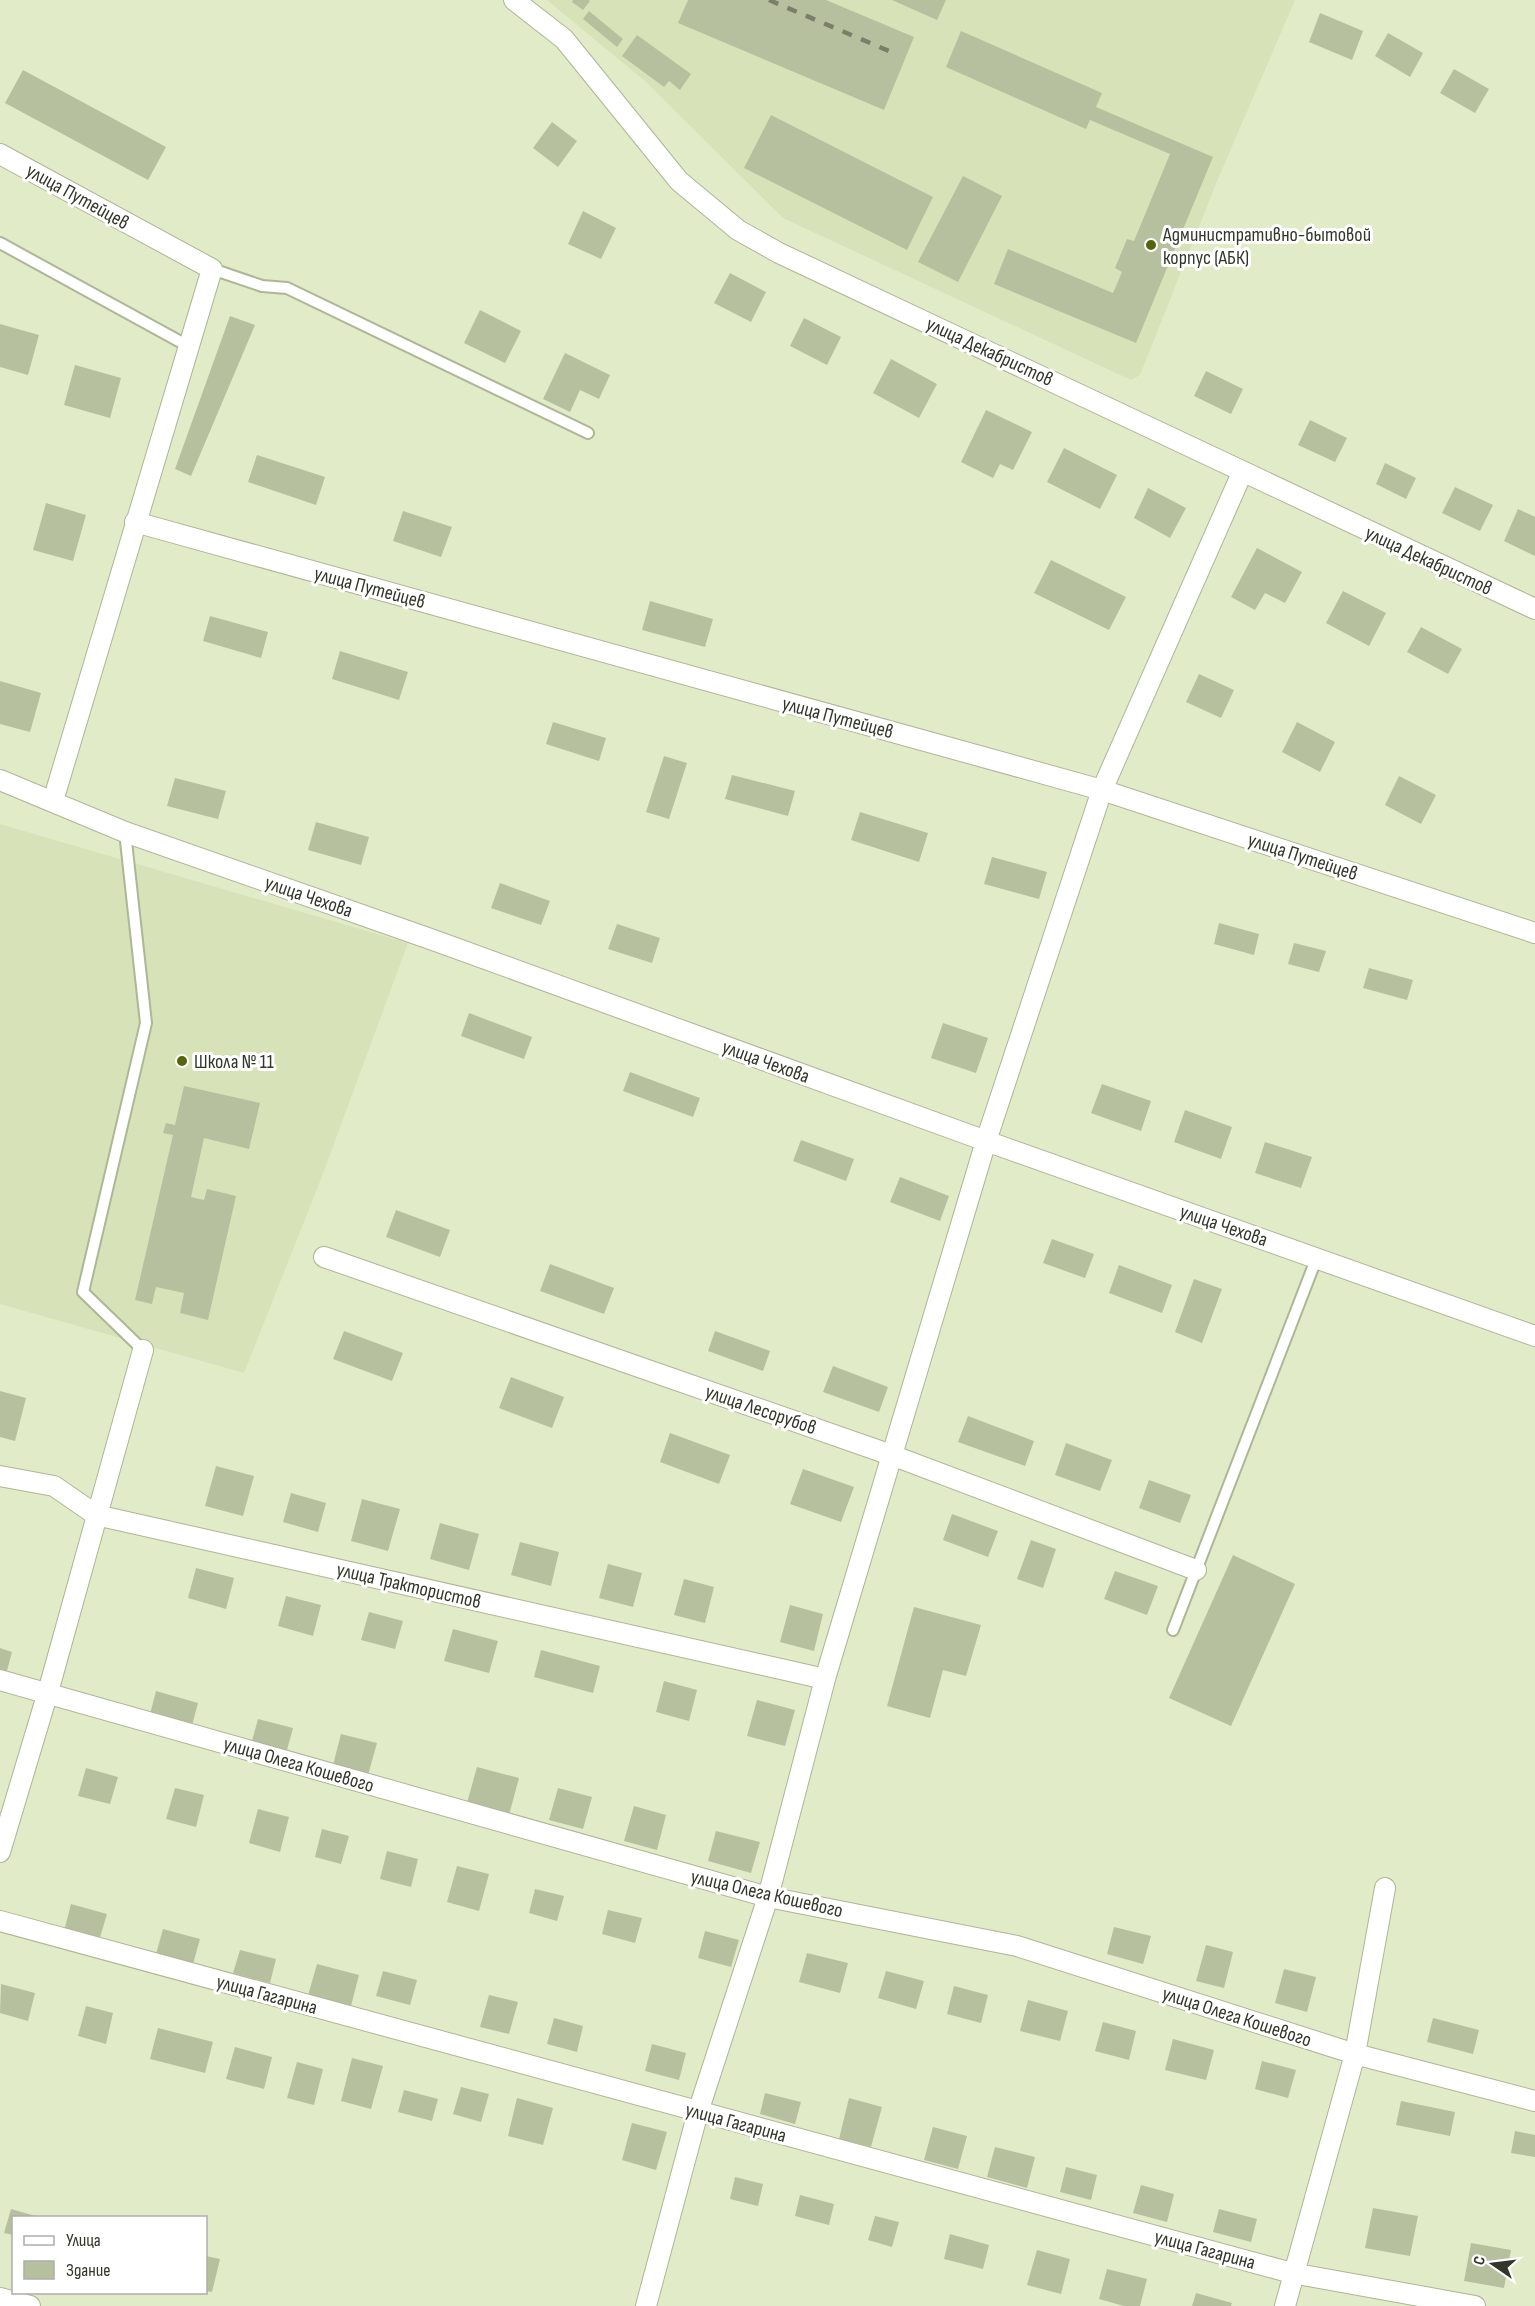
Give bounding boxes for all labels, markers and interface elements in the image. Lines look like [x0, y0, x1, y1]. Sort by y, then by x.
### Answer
street label: улица Путейцев [22, 159, 133, 235]
place label: Административно-бытовой корпус (АБК) [1162, 223, 1371, 270]
marker: Административно-бытовой корпус (АБК) [1144, 238, 1158, 252]
street label: улица Декабристов [922, 312, 1057, 392]
street label: улица Декабристов [1361, 521, 1496, 601]
street label: улица Путейцев [312, 562, 428, 614]
street label: улица Путейцев [780, 692, 896, 744]
street label: улица Путейцев [1245, 828, 1361, 886]
street label: улица Чехова [262, 871, 356, 923]
street label: улица Чехова [719, 1035, 813, 1089]
place label: Школа № 11 [194, 1050, 274, 1074]
marker: Школа № 11 [175, 1054, 189, 1068]
street label: улица Чехова [1177, 1200, 1271, 1252]
street label: улица Лесорубов [702, 1380, 819, 1440]
street label: улица Трактористов [334, 1558, 483, 1614]
street label: улица Олега Кошевого [221, 1732, 377, 1798]
street label: улица Олега Кошевого [688, 1865, 845, 1923]
street label: улица Гагарина [214, 1970, 320, 2020]
street label: улица Олега Кошевого [1159, 1982, 1314, 2052]
street label: улица Гагарина [683, 2098, 789, 2148]
legend [12, 2216, 207, 2294]
street label: улица Гагарина [1152, 2225, 1258, 2275]
text: Улица [66, 2230, 101, 2251]
north arrow [1463, 2234, 1523, 2294]
text: С [1470, 2254, 1490, 2267]
text: Здание [66, 2260, 111, 2281]

